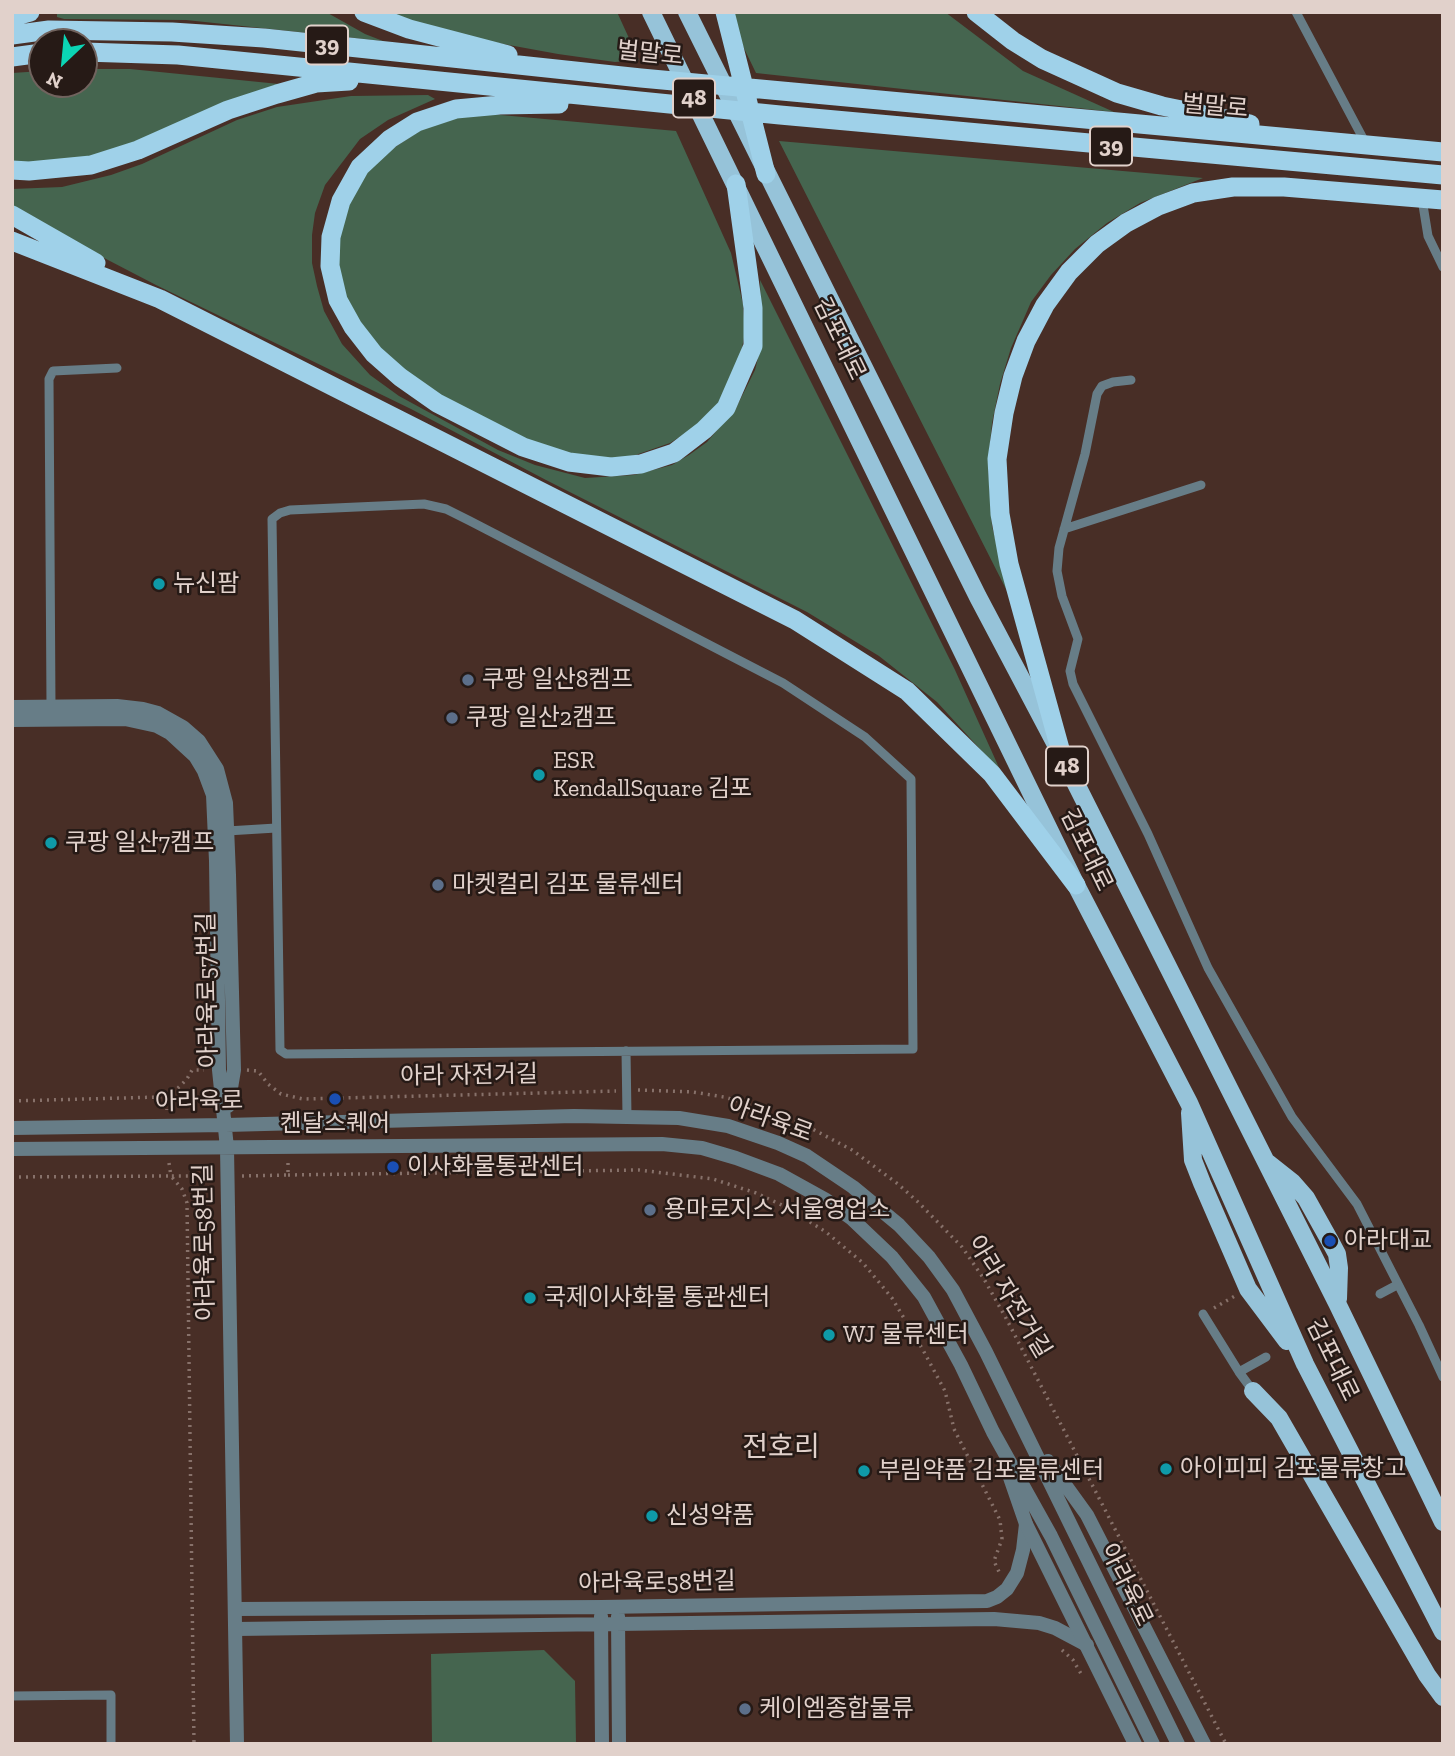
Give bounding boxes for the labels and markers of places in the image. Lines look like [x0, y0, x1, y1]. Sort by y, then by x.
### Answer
place label: 뉴신팜 [173, 570, 239, 598]
marker: 뉴신팜 [151, 576, 167, 592]
place label: 쿠팡 일산8켐프 [482, 666, 633, 694]
marker: 쿠팡 일산8켐프 [460, 672, 476, 688]
place label: 쿠팡 일산2캠프 [466, 704, 616, 732]
marker: 쿠팡 일산2캠프 [444, 710, 460, 726]
place label: ESR KendallSquare 김포 [553, 747, 752, 803]
marker: ESR KendallSquare 김포 [531, 767, 547, 783]
place label: 쿠팡 일산7캠프 [65, 829, 214, 857]
marker: 쿠팡 일산7캠프 [43, 835, 59, 851]
place label: 마켓컬리 김포 물류센터 [452, 871, 684, 899]
marker: 마켓컬리 김포 물류센터 [430, 877, 446, 893]
marker: 켄달스퀘어 [327, 1091, 343, 1107]
place label: 켄달스퀘어 [280, 1110, 390, 1138]
place label: 이사화물통관센터 [407, 1153, 584, 1181]
marker: 이사화물통관센터 [385, 1159, 401, 1175]
place label: 용마로지스 서울영업소 [664, 1196, 890, 1224]
marker: 용마로지스 서울영업소 [642, 1202, 658, 1218]
place label: 아라대교 [1344, 1227, 1432, 1255]
marker: 아라대교 [1322, 1233, 1338, 1249]
place label: 국제이사화물 통관센터 [544, 1284, 770, 1312]
marker: 국제이사화물 통관센터 [522, 1290, 538, 1306]
place label: WJ 물류센터 [843, 1321, 969, 1349]
marker: WJ 물류센터 [821, 1327, 837, 1343]
place label: 아이피피 김포물류창고 [1180, 1455, 1406, 1483]
place label: 부림약품 김포물류센터 [878, 1457, 1104, 1485]
marker: 아이피피 김포물류창고 [1158, 1461, 1174, 1477]
marker: 부림약품 김포물류센터 [856, 1463, 872, 1479]
place label: 신성약품 [666, 1502, 754, 1530]
marker: 신성약품 [644, 1508, 660, 1524]
place label: 케이엠종합물류 [759, 1695, 914, 1723]
marker: 케이엠종합물류 [737, 1701, 753, 1717]

